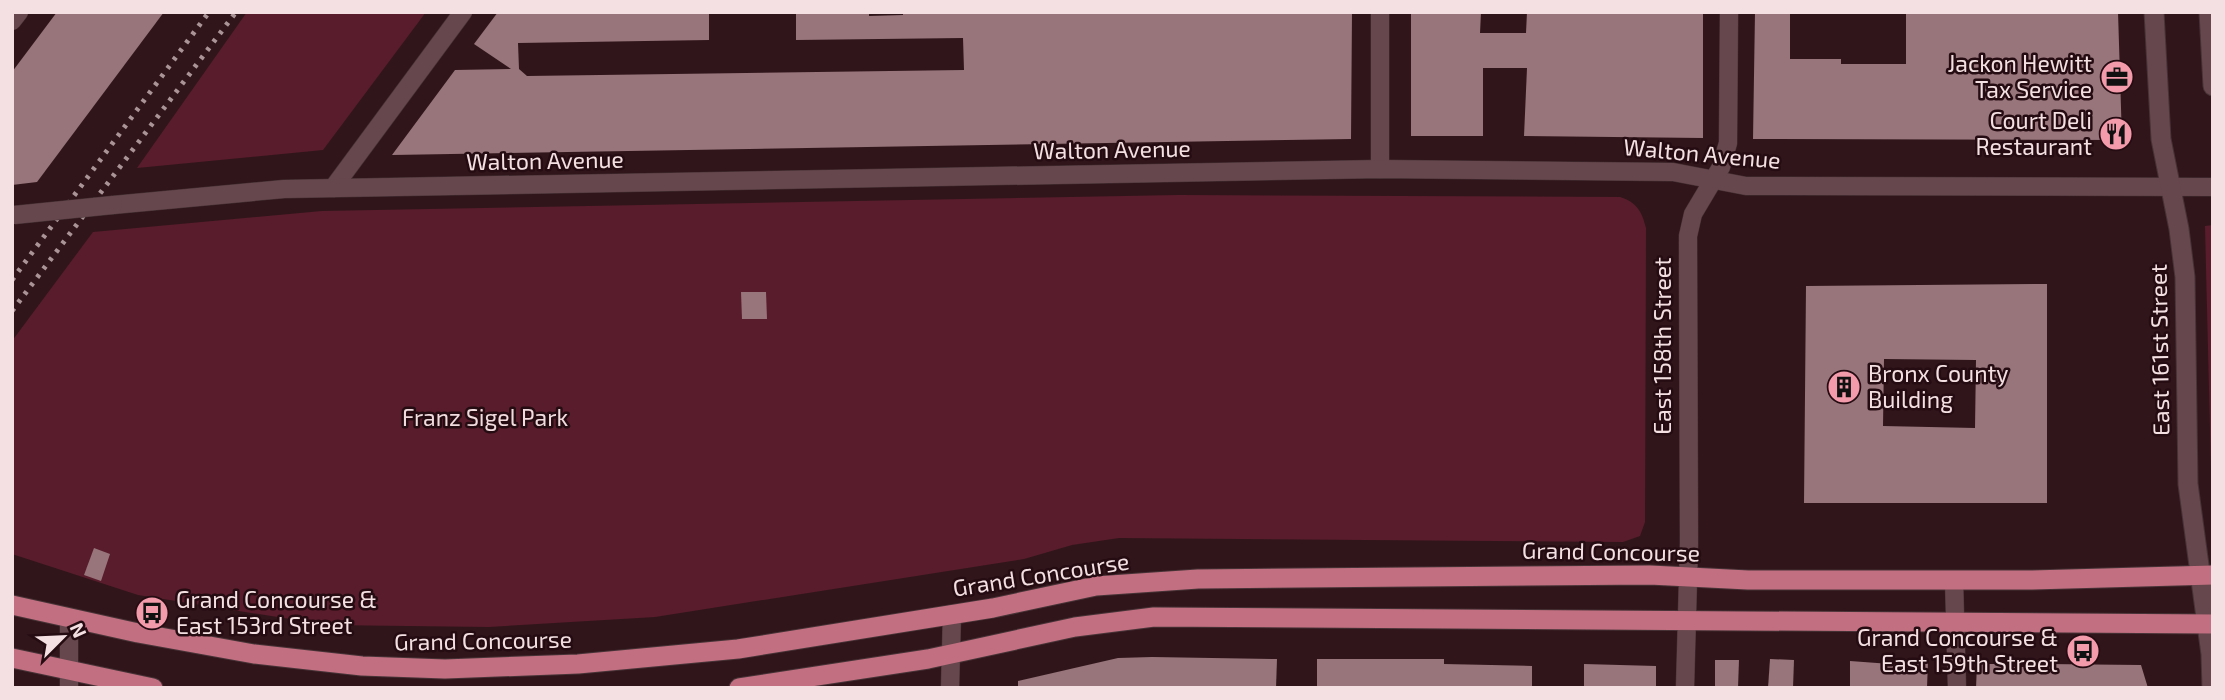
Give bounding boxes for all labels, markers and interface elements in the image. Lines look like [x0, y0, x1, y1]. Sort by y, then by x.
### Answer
place label: Jackon Hewitt Tax Service [1947, 49, 2092, 103]
office icon: Jackon Hewitt Tax Service [2098, 58, 2136, 96]
place label: Court Deli Restaurant [1975, 106, 2092, 160]
restaurant icon: Court Deli Restaurant [2097, 115, 2135, 153]
street label: Walton Avenue [1622, 132, 1782, 174]
street label: Walton Avenue [1033, 134, 1191, 164]
street label: Walton Avenue [466, 145, 624, 175]
street label: East 158th Street [1648, 257, 1676, 435]
street label: East 161st Street [2143, 264, 2174, 436]
place label: Bronx County Building [1868, 359, 2008, 413]
building icon: Bronx County Building [1825, 368, 1863, 406]
park label: Franz Sigel Park [402, 403, 568, 431]
street label: Grand Concourse [1522, 535, 1700, 567]
street label: Grand Concourse [951, 546, 1131, 602]
place label: Grand Concourse & East 153rd Street [176, 585, 377, 639]
bus stop icon: Grand Concourse & East 153rd Street [133, 594, 171, 632]
north arrow [28, 602, 98, 672]
text: N [66, 619, 92, 641]
place label: Grand Concourse & East 159th Street [1857, 623, 2058, 677]
street label: Grand Concourse [394, 624, 572, 656]
bus stop icon: Grand Concourse & East 159th Street [2064, 632, 2102, 670]

